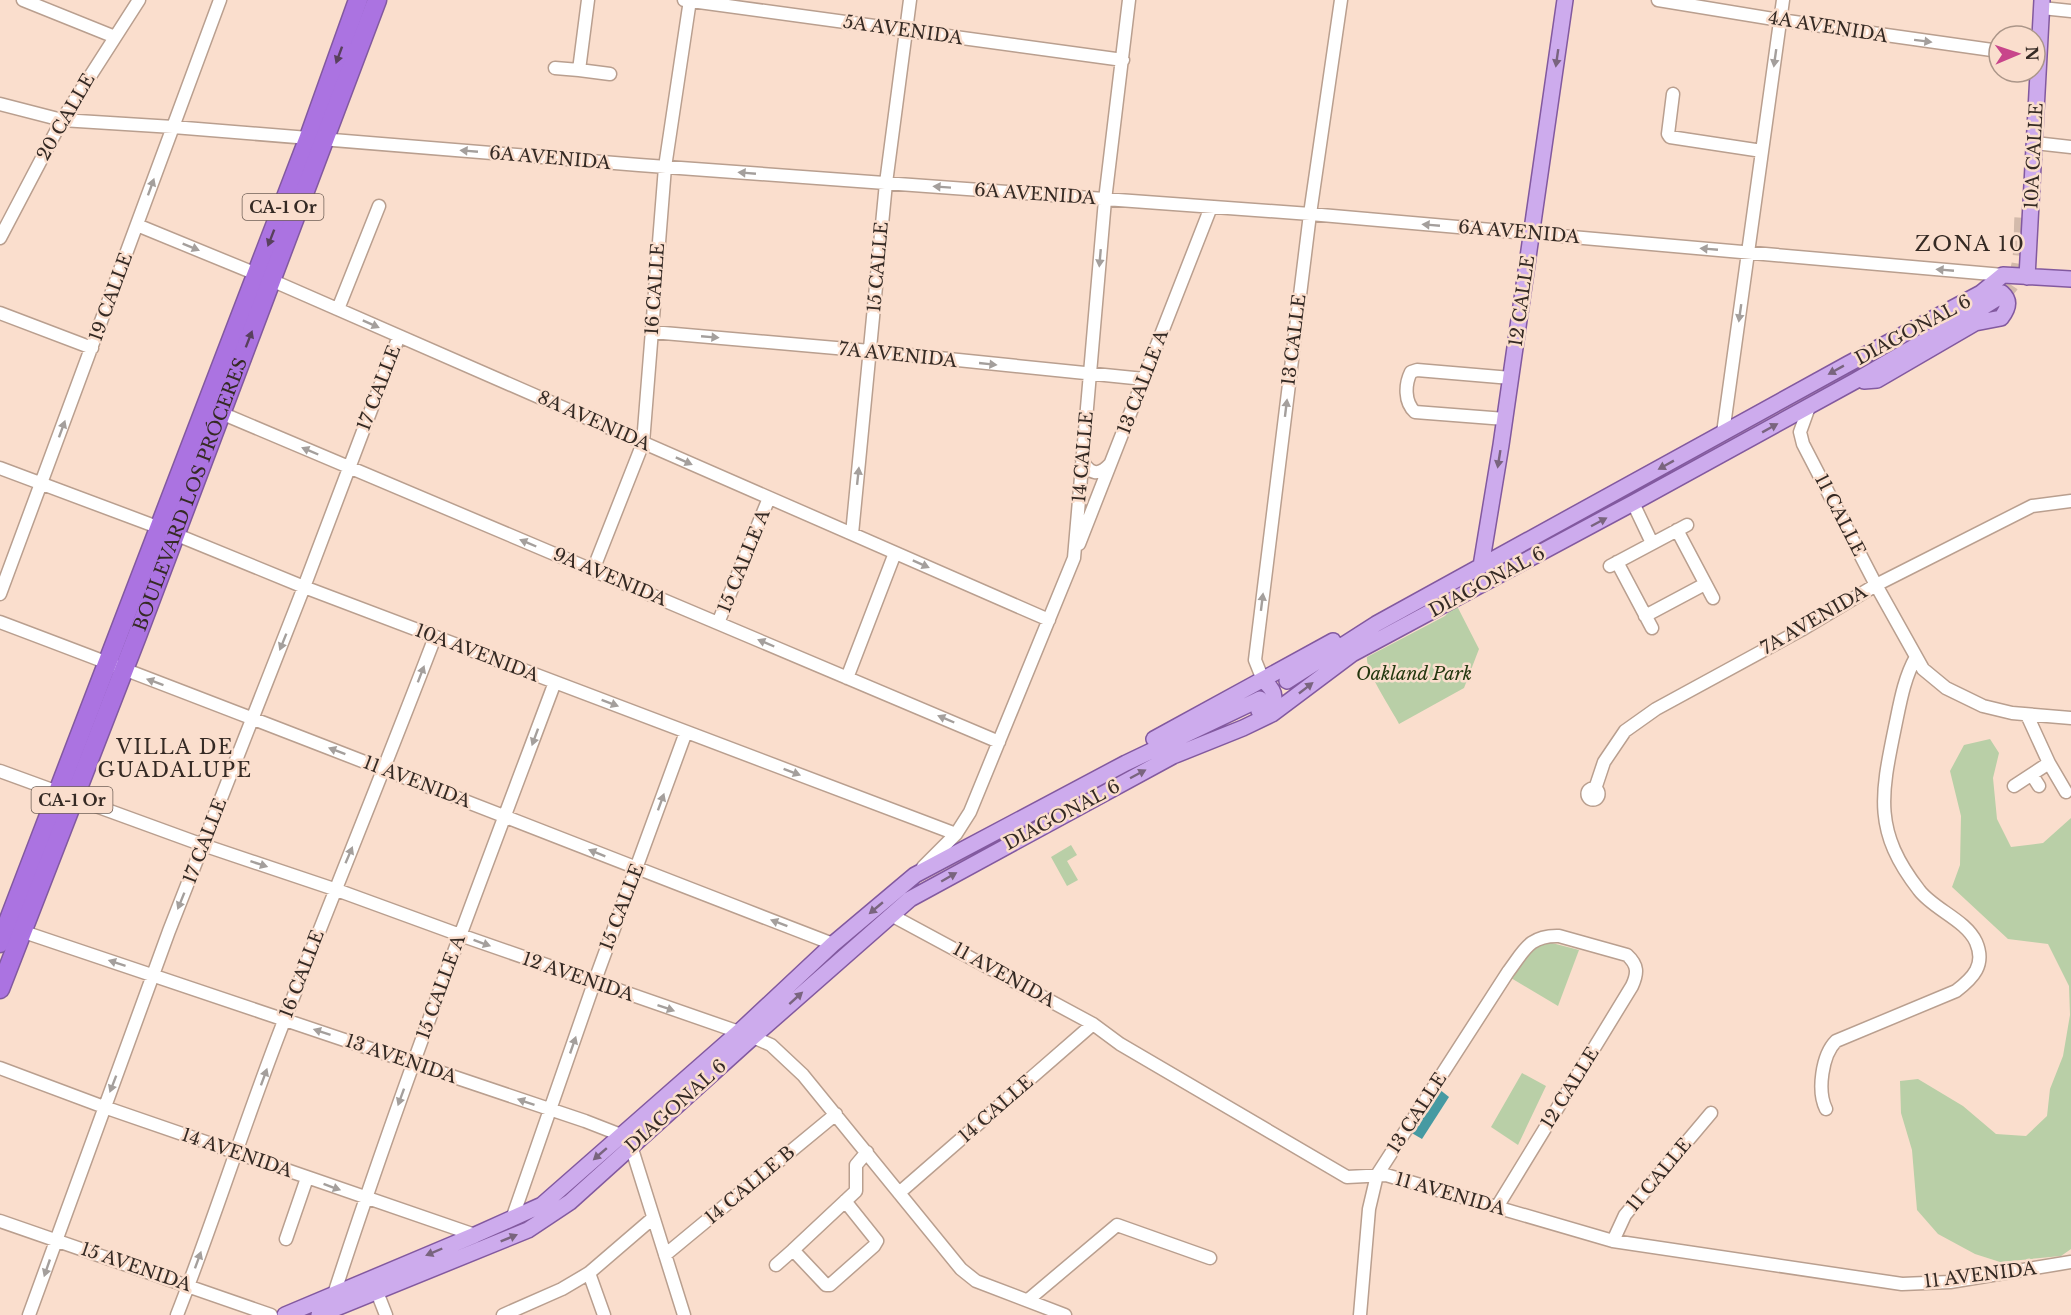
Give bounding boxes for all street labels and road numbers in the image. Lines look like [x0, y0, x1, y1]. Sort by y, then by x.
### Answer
street label: 4A AVENIDA [1767, 7, 1890, 47]
street label: 5A AVENIDA [842, 11, 965, 49]
street label: 20 CALLE [32, 70, 100, 164]
street label: 10A CALLE [2020, 102, 2048, 210]
street label: 6A AVENIDA [488, 142, 613, 174]
street label: 6A AVENIDA [973, 179, 1098, 209]
road number: CA-1 Or [242, 194, 324, 220]
street label: 6A AVENIDA [1457, 216, 1582, 248]
street label: 15 CALLE [863, 221, 893, 313]
street label: 16 CALLE [641, 242, 669, 336]
street label: 19 CALLE [85, 250, 137, 344]
street label: 12 CALLE [1505, 254, 1539, 348]
street label: DIAGONAL 6 [1851, 290, 1975, 370]
street label: 13 CALLE [1277, 293, 1311, 387]
street label: 13 CALLE A [1113, 326, 1173, 437]
street label: 7A AVENIDA [838, 338, 959, 372]
street label: 17 CALLE [353, 342, 405, 434]
street label: BOULEVARD LOS PRÓCERES [129, 355, 252, 634]
street label: 8A AVENIDA [534, 386, 655, 456]
street label: 14 CALLE [1068, 411, 1098, 503]
street label: 11 CALLE [1810, 470, 1870, 560]
street label: 15 CALLE A [713, 505, 775, 616]
street label: DIAGONAL 6 [1425, 542, 1549, 622]
street label: 9A AVENIDA [550, 543, 671, 611]
street label: 7A AVENIDA [1757, 580, 1872, 659]
street label: 10A AVENIDA [412, 619, 543, 687]
street label: 11 AVENIDA [360, 751, 475, 813]
street label: DIAGONAL 6 [1000, 775, 1124, 855]
road number: CA-1 Or [32, 787, 112, 813]
street label: 17 CALLE [179, 795, 231, 887]
street label: 15 CALLE [595, 861, 649, 953]
street label: 16 CALLE [275, 927, 329, 1021]
street label: 15 CALLE A [412, 931, 470, 1042]
street label: 11 AVENIDA [949, 938, 1060, 1013]
street label: 12 AVENIDA [519, 948, 638, 1007]
street label: 13 AVENIDA [342, 1030, 461, 1089]
street label: 12 CALLE [1536, 1043, 1604, 1133]
street label: DIAGONAL 6 [621, 1055, 731, 1157]
street label: 13 CALLE [1383, 1068, 1451, 1158]
street label: 14 CALLE [954, 1071, 1038, 1147]
street label: 14 AVENIDA [179, 1124, 296, 1183]
street label: 11 CALLE [1622, 1134, 1696, 1216]
street label: 14 CALLE B [701, 1141, 799, 1229]
street label: 11 AVENIDA [1393, 1168, 1509, 1220]
street label: 15 AVENIDA [78, 1238, 195, 1297]
street label: 11 AVENIDA [1922, 1257, 2039, 1293]

